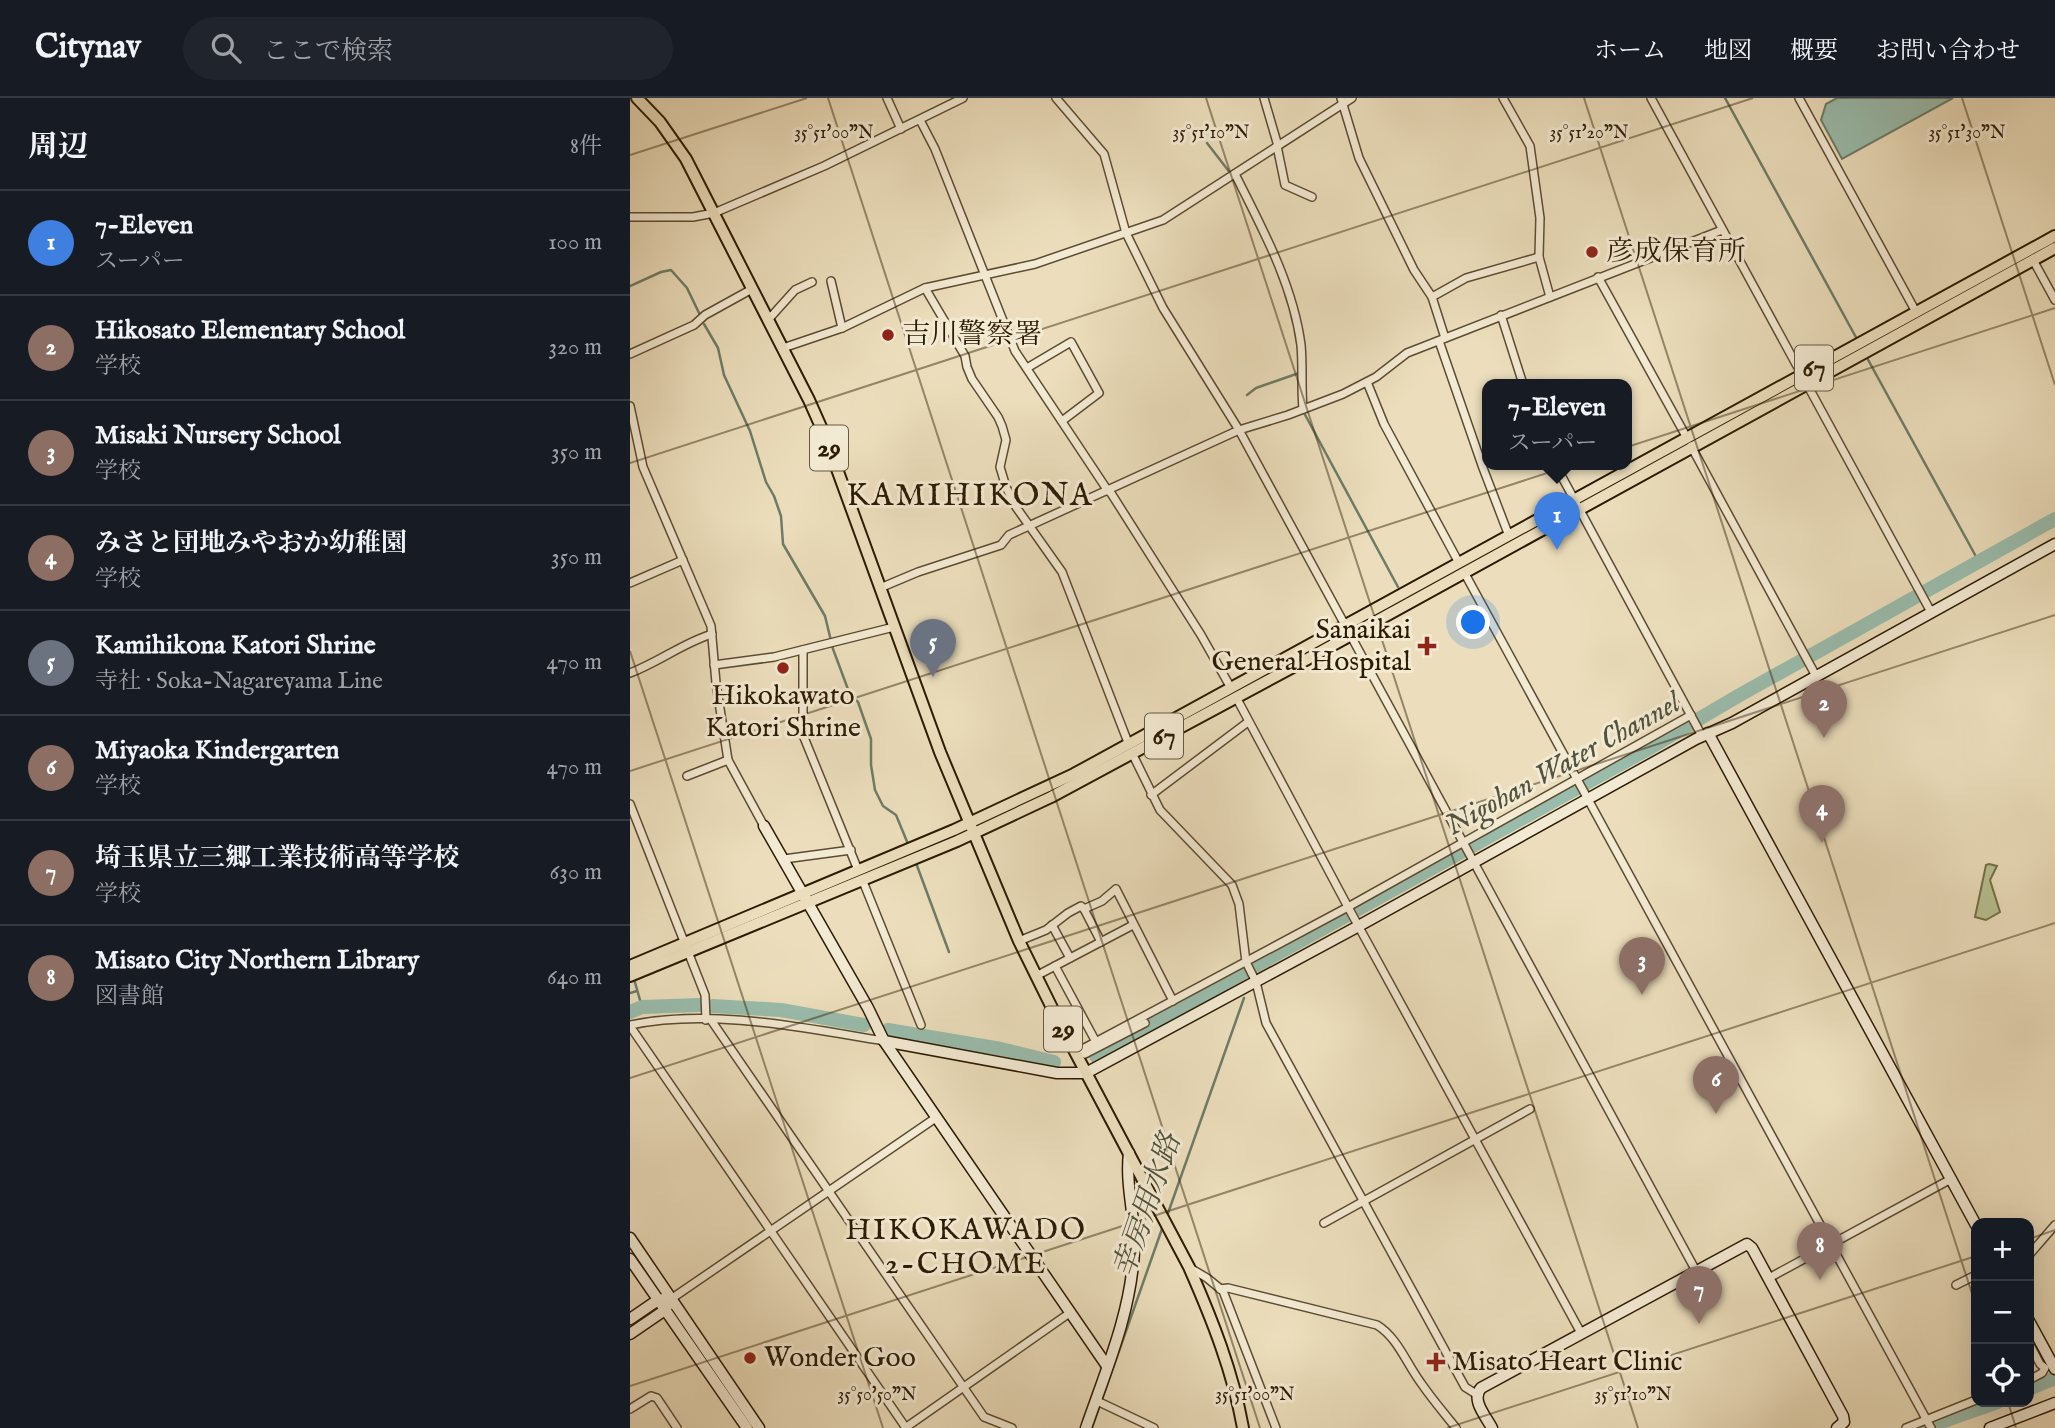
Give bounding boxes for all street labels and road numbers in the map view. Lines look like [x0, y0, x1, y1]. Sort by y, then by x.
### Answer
road number: 67 [1795, 345, 1833, 390]
road number: 29 [810, 426, 848, 470]
road number: 67 [1145, 714, 1183, 758]
road number: 29 [1044, 1006, 1082, 1052]

